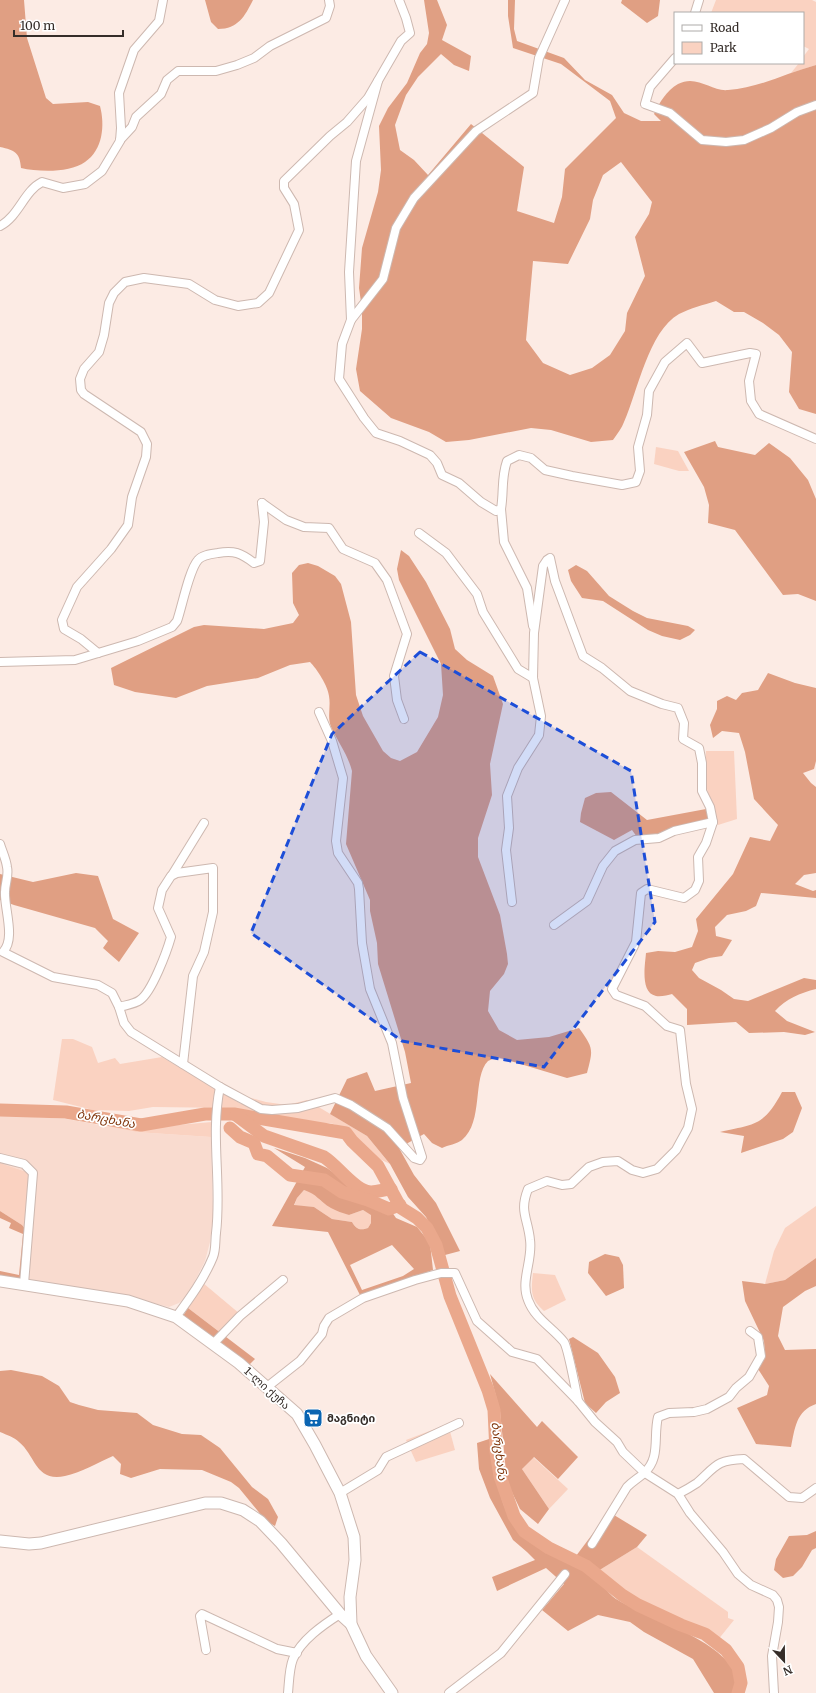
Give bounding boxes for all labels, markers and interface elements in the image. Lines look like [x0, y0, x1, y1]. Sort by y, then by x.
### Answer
scale bar [14, 12, 123, 38]
legend [674, 12, 804, 64]
text: 100 m [20, 18, 55, 33]
text: Road [710, 20, 739, 35]
text: Park [710, 40, 737, 55]
water label: ბარცხანა [76, 1106, 137, 1131]
street label: 1-ლი ქუჩა [241, 1364, 293, 1412]
supermarket icon: მაგნიტი [302, 1407, 324, 1429]
place label: მაგნიტი [327, 1411, 376, 1425]
water label: ბარცხანა [488, 1421, 511, 1482]
north arrow [764, 1641, 804, 1681]
text: N [781, 1662, 794, 1679]

